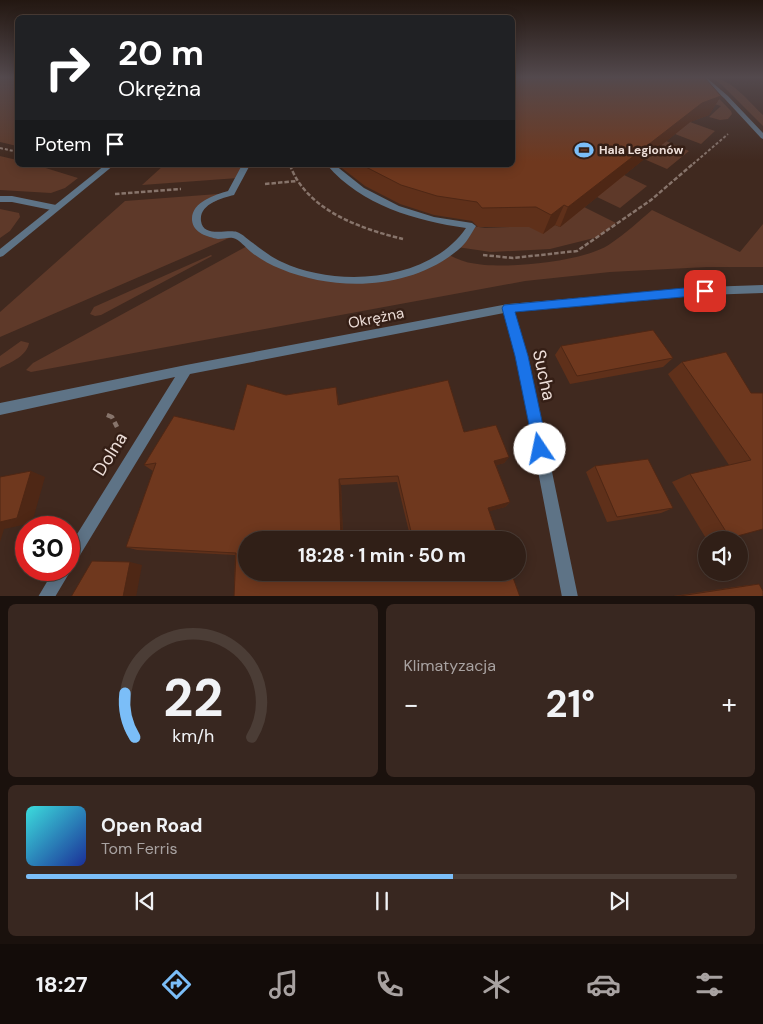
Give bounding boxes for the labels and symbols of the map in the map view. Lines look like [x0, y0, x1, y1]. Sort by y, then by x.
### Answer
sports icon: Hala Legionów [573, 139, 595, 161]
place label: Hala Legionów [599, 142, 683, 158]
pin [684, 270, 726, 312]
street label: Okrężna [346, 303, 406, 333]
street label: Sucha [527, 347, 561, 403]
position arrow [513, 422, 565, 474]
street label: Dolna [87, 428, 133, 480]
speed limit sign: 30 [15, 516, 80, 581]

